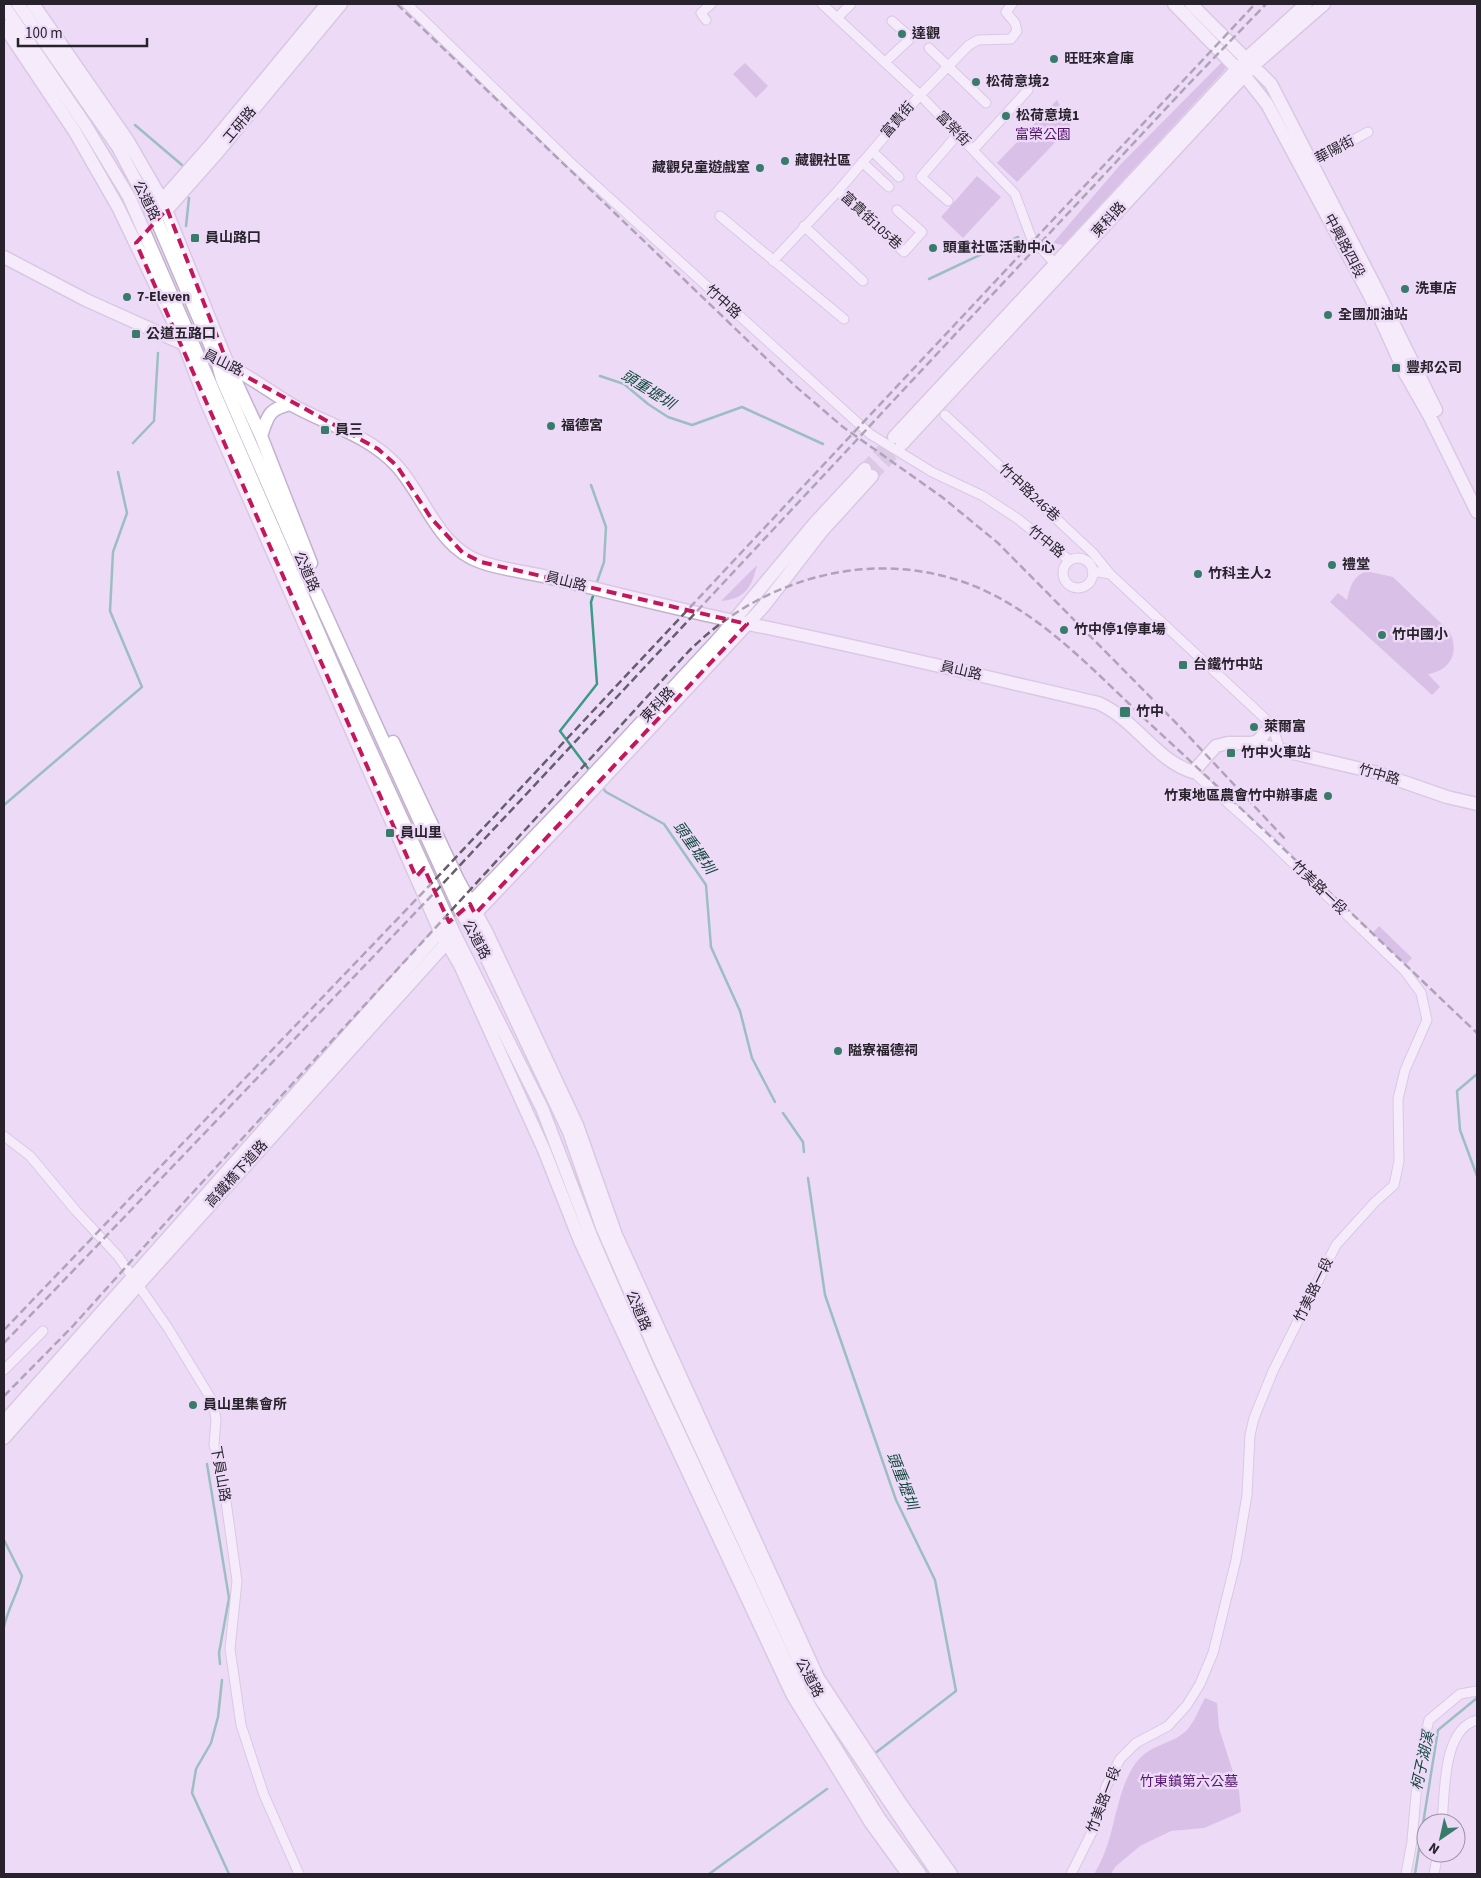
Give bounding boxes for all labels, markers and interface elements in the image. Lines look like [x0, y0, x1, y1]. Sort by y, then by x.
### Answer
scale bar [18, 15, 146, 47]
text: 100 m [25, 23, 63, 44]
place label: 達觀 [912, 24, 940, 44]
marker: 達觀 [896, 28, 908, 40]
place label: 旺旺來倉庫 [1064, 49, 1134, 69]
marker: 旺旺來倉庫 [1048, 53, 1060, 65]
place label: 松荷意境2 [986, 72, 1049, 92]
marker: 松荷意境2 [970, 76, 982, 88]
street label: 富貴街 [877, 98, 919, 142]
street label: 工研路 [219, 102, 261, 148]
place label: 松荷意境1 [1016, 106, 1079, 126]
street label: 富榮街 [931, 107, 975, 151]
marker: 松荷意境1 [1000, 110, 1012, 122]
park label: 富榮公園 [1015, 125, 1071, 145]
street label: 華陽街 [1312, 131, 1358, 169]
place label: 藏觀社區 [795, 151, 851, 171]
marker: 藏觀社區 [779, 155, 791, 167]
place label: 藏觀兒童遊戲室 [652, 158, 750, 178]
marker: 藏觀兒童遊戲室 [754, 162, 766, 174]
street label: 公道路 [128, 178, 164, 224]
street label: 富貴街105巷 [836, 187, 906, 255]
street label: 東科路 [1087, 198, 1131, 242]
street label: 中興路四段 [1319, 210, 1369, 282]
place label: 員山路口 [205, 228, 261, 248]
marker: 員山路口 [189, 232, 201, 244]
place label: 頭重社區活動中心 [943, 238, 1055, 258]
marker: 頭重社區活動中心 [927, 242, 939, 254]
place label: 洗車店 [1415, 279, 1457, 299]
street label: 竹中路 [701, 281, 745, 323]
marker: 洗車店 [1399, 283, 1411, 295]
place label: 7-Eleven [137, 287, 190, 307]
marker: 7-Eleven [121, 291, 133, 303]
place label: 全國加油站 [1338, 305, 1408, 325]
marker: 全國加油站 [1322, 309, 1334, 321]
place label: 公道五路口 [146, 324, 216, 344]
marker: 公道五路口 [130, 328, 142, 340]
street label: 員山路 [200, 345, 246, 381]
place label: 豐邦公司 [1406, 358, 1462, 378]
marker: 豐邦公司 [1390, 362, 1402, 374]
water label: 頭重壢圳 [617, 365, 681, 416]
place label: 福德宮 [561, 416, 603, 436]
place label: 員三 [335, 420, 363, 440]
marker: 福德宮 [545, 420, 557, 432]
marker: 員三 [319, 424, 331, 436]
street label: 竹中路246巷 [994, 459, 1064, 527]
street label: 竹中路 [1023, 521, 1069, 563]
street label: 公道路 [288, 549, 324, 595]
place label: 禮堂 [1342, 555, 1370, 575]
marker: 禮堂 [1326, 559, 1338, 571]
place label: 竹科主人2 [1208, 564, 1271, 584]
street label: 員山路 [543, 567, 589, 597]
marker: 竹科主人2 [1192, 568, 1204, 580]
place label: 竹中停1停車場 [1074, 620, 1165, 640]
marker: 竹中停1停車場 [1058, 624, 1070, 636]
place label: 竹中國小 [1392, 625, 1448, 645]
marker: 竹中國小 [1376, 629, 1388, 641]
place label: 台鐵竹中站 [1193, 655, 1263, 675]
street label: 員山路 [938, 657, 984, 685]
marker: 台鐵竹中站 [1177, 659, 1189, 671]
street label: 東科路 [636, 683, 680, 727]
place label: 竹中 [1136, 702, 1164, 722]
marker: 竹中 [1118, 705, 1132, 719]
place label: 萊爾富 [1264, 717, 1306, 737]
marker: 萊爾富 [1248, 721, 1260, 733]
place label: 竹中火車站 [1241, 743, 1311, 763]
marker: 竹中火車站 [1225, 747, 1237, 759]
street label: 竹中路 [1356, 760, 1402, 790]
place label: 竹東地區農會竹中辦事處 [1164, 786, 1318, 806]
marker: 竹東地區農會竹中辦事處 [1322, 790, 1334, 802]
water label: 頭重壢圳 [668, 817, 721, 880]
place label: 員山里 [400, 823, 442, 843]
marker: 員山里 [384, 827, 396, 839]
street label: 竹美路一段 [1287, 856, 1351, 920]
street label: 公道路 [457, 917, 495, 963]
place label: 隘寮福德祠 [848, 1041, 918, 1061]
marker: 隘寮福德祠 [832, 1045, 844, 1057]
street label: 高鐵橋下道路 [201, 1136, 273, 1212]
street label: 竹美路一段 [1290, 1254, 1338, 1326]
street label: 公道路 [621, 1288, 655, 1334]
place label: 員山里集會所 [203, 1395, 287, 1415]
marker: 員山里集會所 [187, 1399, 199, 1411]
street label: 下員山路 [205, 1445, 235, 1503]
water label: 頭重壢圳 [881, 1449, 923, 1515]
street label: 公道路 [790, 1655, 828, 1701]
water label: 柯子湖溪 [1406, 1728, 1440, 1793]
street label: 竹美路一段 [1082, 1764, 1126, 1836]
park label: 竹東鎮第六公墓 [1140, 1772, 1238, 1792]
north arrow [1416, 1813, 1466, 1863]
text: N [1425, 1837, 1444, 1859]

